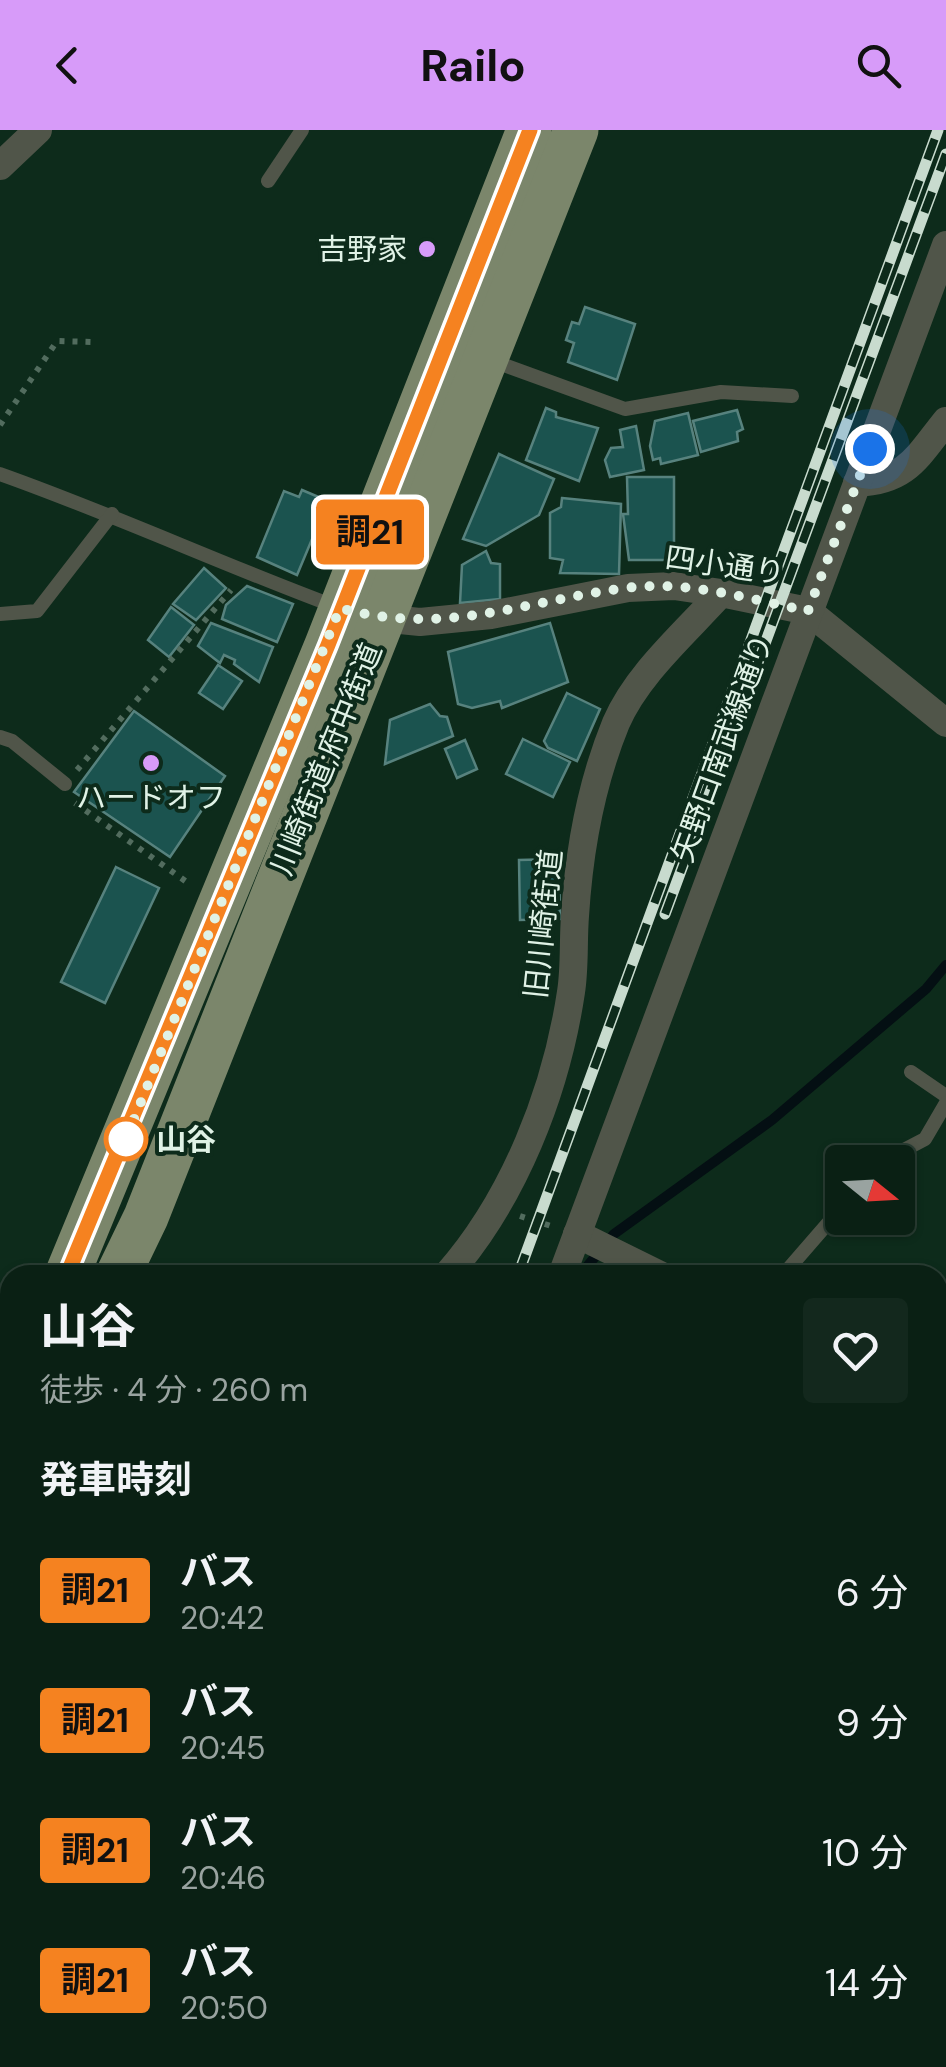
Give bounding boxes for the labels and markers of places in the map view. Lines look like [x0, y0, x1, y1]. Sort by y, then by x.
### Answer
place label: 吉野家 [317, 230, 407, 269]
marker: 吉野家 [416, 238, 438, 260]
marker: ハードオフ [140, 752, 162, 774]
place label: ハードオフ [76, 778, 226, 817]
marker: 山谷 [105, 1118, 147, 1160]
place label: 山谷 [156, 1120, 216, 1159]

